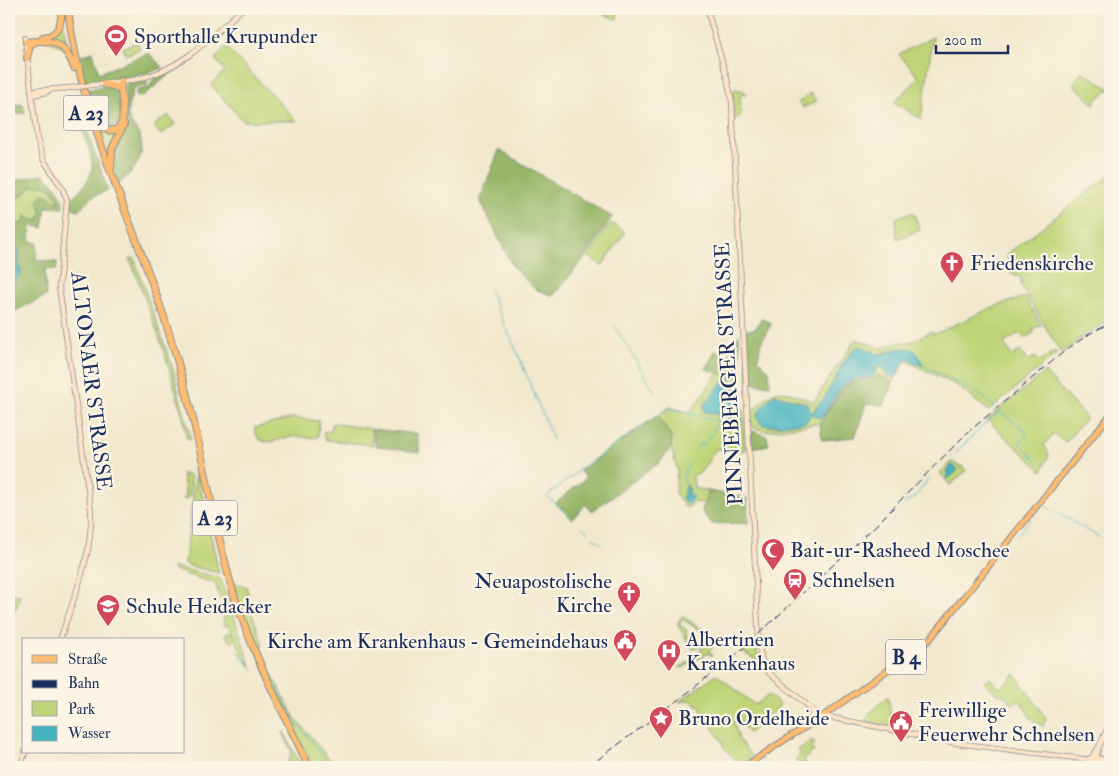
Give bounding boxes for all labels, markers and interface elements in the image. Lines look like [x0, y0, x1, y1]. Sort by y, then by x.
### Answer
scale bar [936, 22, 1009, 54]
sports icon: Sporthalle Krupunder [103, 23, 129, 57]
place label: Sporthalle Krupunder [134, 23, 317, 50]
text: 200 m [944, 31, 982, 50]
road number: A 23 [64, 96, 108, 130]
street label: PINNEBERGER STRASSE [709, 242, 749, 506]
church icon: Friedenskirche [939, 250, 965, 284]
place label: Friedenskirche [970, 250, 1094, 277]
street label: ALTONAER STRASSE [64, 269, 118, 492]
road number: A 23 [192, 500, 238, 536]
mosque icon: Bait-ur-Rasheed Moschee [760, 537, 786, 571]
place label: Bait-ur-Rasheed Moschee [790, 537, 1010, 564]
station icon: Schnelsen [782, 567, 808, 601]
place label: Schnelsen [812, 567, 895, 594]
place label: Neuapostolische Kirche [474, 568, 612, 619]
church icon: Neuapostolische Kirche [616, 580, 642, 614]
school or university icon: Schule Heidacker [95, 593, 121, 627]
place label: Schule Heidacker [126, 593, 272, 620]
place label: Albertinen Krankenhaus [685, 626, 795, 677]
place label: Kirche am Krankenhaus - Gemeindehaus [267, 628, 608, 655]
public building icon: Kirche am Krankenhaus - Gemeindehaus [612, 628, 638, 662]
legend [22, 638, 185, 754]
hospital icon: Albertinen Krankenhaus [656, 638, 682, 672]
road number: B 4 [886, 640, 926, 674]
text: Straße [68, 650, 107, 669]
text: Bahn [68, 674, 100, 693]
place label: Freiwillige Feuerwehr Schnelsen [918, 697, 1095, 748]
text: Park [68, 700, 95, 719]
place icon: Bruno Ordelheide [648, 705, 674, 739]
place label: Bruno Ordelheide [678, 705, 830, 732]
public building icon: Freiwillige Feuerwehr Schnelsen [888, 709, 914, 743]
text: Wasser [67, 724, 111, 743]

